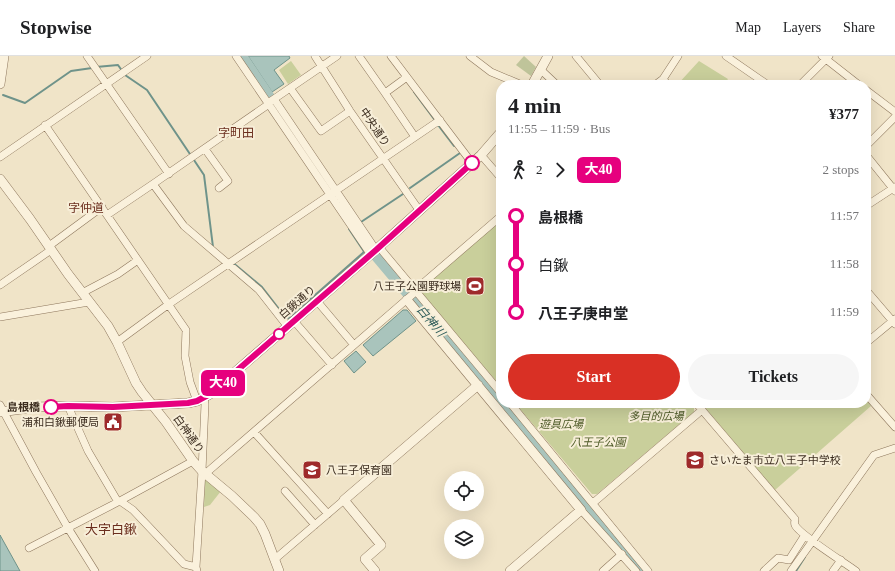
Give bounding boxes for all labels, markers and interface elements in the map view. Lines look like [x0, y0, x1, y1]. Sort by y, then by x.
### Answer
text: Stopwise [20, 17, 92, 38]
text: Map [735, 20, 761, 35]
text: Layers [783, 20, 821, 35]
text: Share [843, 20, 875, 35]
text: 4 min [508, 93, 561, 118]
street label: 中央通り [358, 105, 392, 149]
text: ¥377 [829, 106, 859, 122]
text: 11:55 – 11:59 · Bus [508, 121, 610, 136]
district label: 字町田 [218, 126, 254, 140]
unlabelled marker [464, 155, 480, 171]
icon: walk [508, 159, 530, 181]
icon: forward [549, 159, 571, 181]
text: 2 [536, 162, 543, 177]
text: 大40 [585, 162, 613, 177]
text: 2 stops [823, 162, 859, 177]
district label: 字仲道 [68, 201, 104, 215]
text: 11:57 [830, 208, 859, 223]
text: 島根橋 [538, 210, 583, 226]
text: 11:58 [830, 256, 859, 271]
text: 白鍬 [538, 258, 568, 274]
sports icon: 八王子公園野球場 [464, 275, 486, 297]
place label: 八王子公園野球場 [373, 280, 461, 292]
street label: 白鍬通り [276, 283, 318, 321]
water label: 白神川 [414, 303, 449, 341]
text: 11:59 [830, 304, 859, 319]
text: 八王子庚申堂 [538, 306, 628, 322]
unlabelled marker [273, 328, 285, 340]
button: Start [508, 354, 680, 400]
button: Tickets [688, 354, 859, 400]
line badge: 大40 [200, 370, 246, 396]
text: 大40 [209, 375, 237, 390]
marker: 島根橋 [43, 399, 59, 415]
place label: 島根橋 [7, 401, 40, 413]
park label: 多目的広場 [629, 410, 685, 422]
public building icon: 浦和白鍬郵便局 [102, 411, 124, 433]
street label: 白神通り [171, 413, 207, 455]
place label: 浦和白鍬郵便局 [22, 416, 99, 428]
park label: 遊具広場 [539, 418, 585, 430]
park label: 八王子公園 [571, 436, 627, 448]
school or university icon: さいたま市立八王子中学校 [684, 449, 706, 471]
place label: さいたま市立八王子中学校 [709, 454, 841, 466]
school or university icon: 八王子保育園 [301, 459, 323, 481]
place label: 八王子保育園 [326, 464, 392, 476]
map controls [444, 471, 484, 559]
button: locate [444, 471, 484, 511]
button: layers [444, 519, 484, 559]
district label: 大字白鍬 [85, 522, 137, 537]

